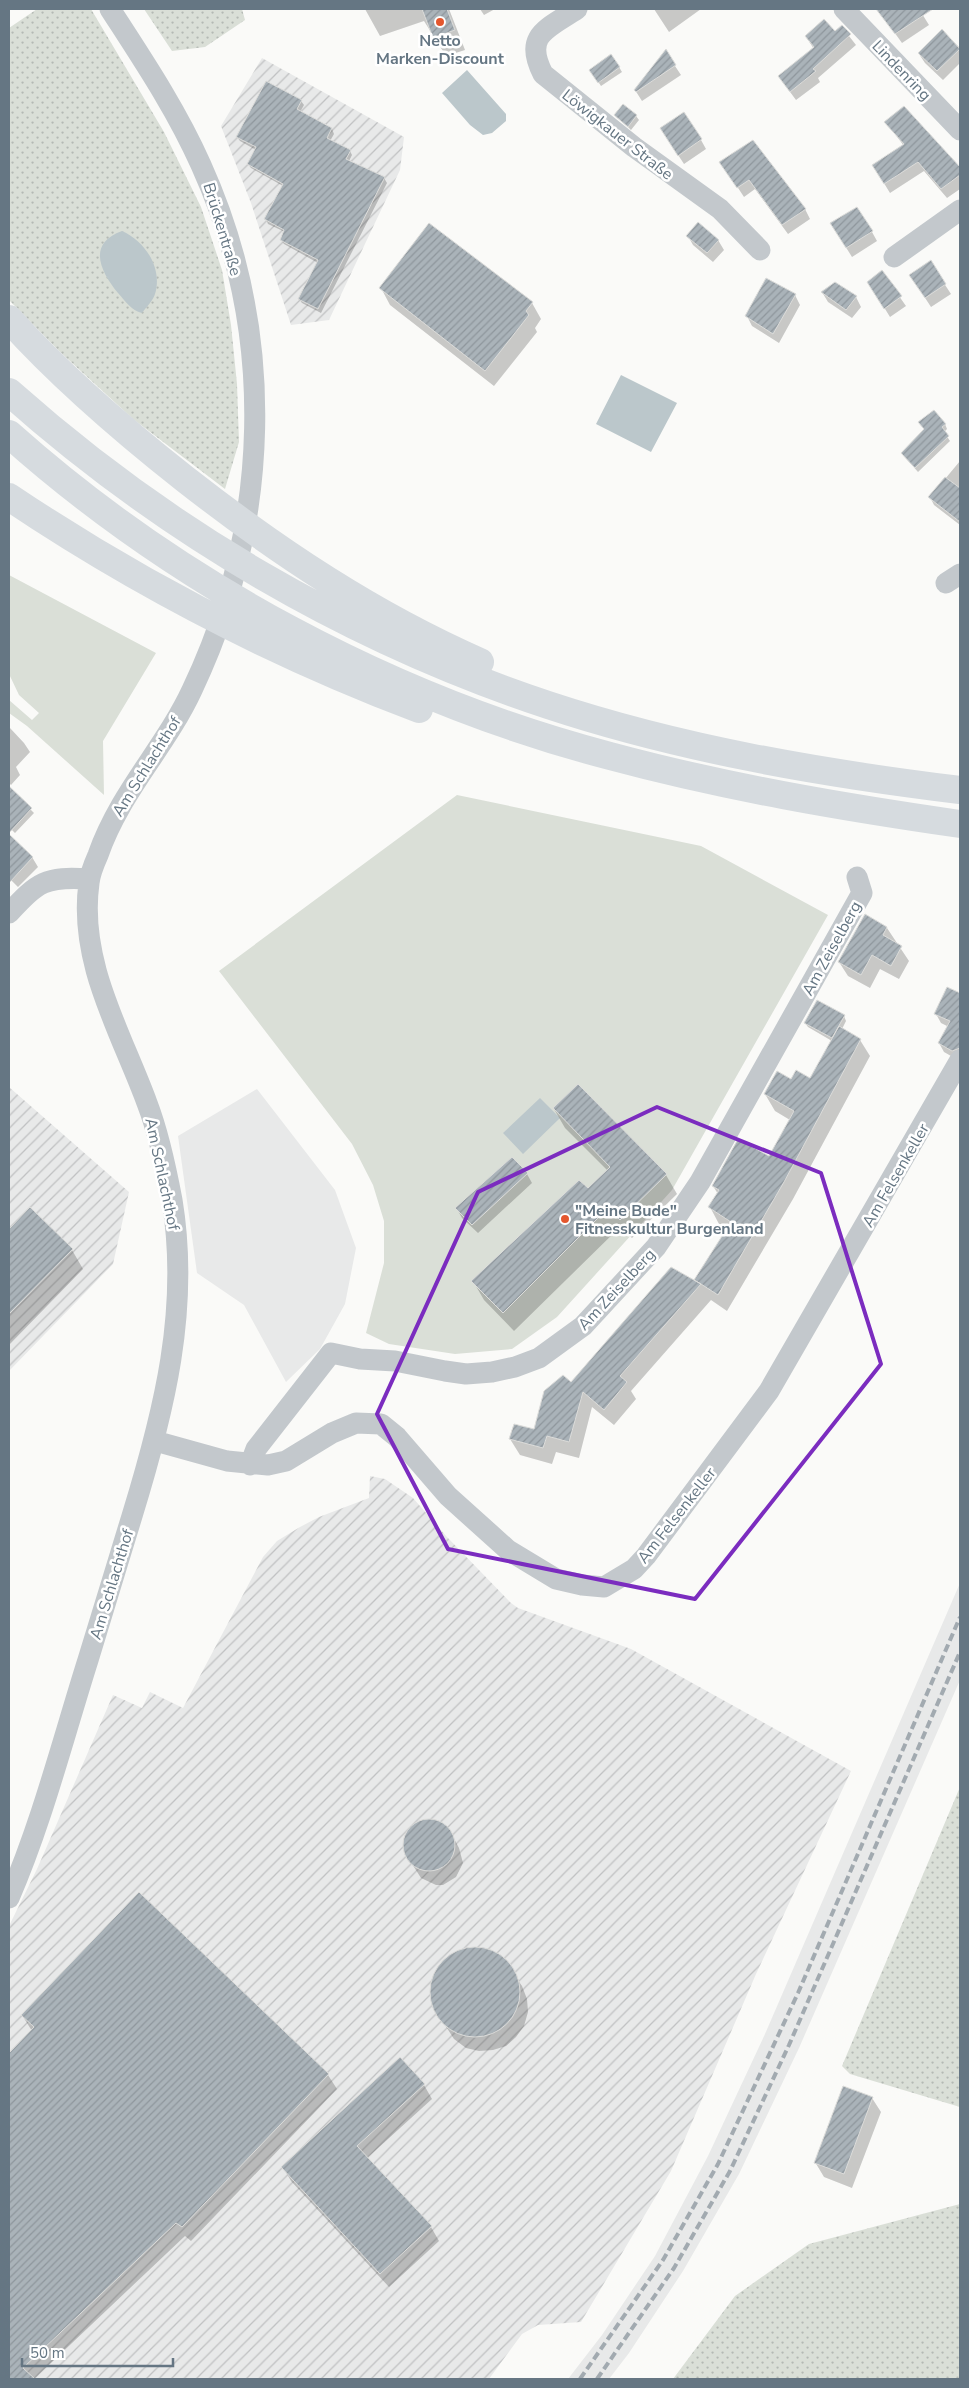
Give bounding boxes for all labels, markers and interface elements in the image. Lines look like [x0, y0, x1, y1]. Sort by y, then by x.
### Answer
marker: Netto Marken-Discount [434, 16, 446, 28]
place label: Netto Marken-Discount [376, 30, 505, 70]
street label: Lindenring [867, 36, 936, 106]
street label: Löwigkauer Straße [557, 84, 678, 185]
street label: Brückentraße [197, 180, 247, 279]
street label: Am Schlachthof [107, 712, 187, 821]
street label: Am Zeiselberg [797, 897, 867, 1000]
street label: Am Schlachthof [139, 1116, 185, 1233]
street label: Am Felsenkeller [857, 1119, 935, 1231]
place label: "Meine Bude" Fitnesskultur Burgenland [575, 1200, 764, 1240]
marker: "Meine Bude" Fitnesskultur Burgenland [559, 1213, 571, 1225]
street label: Am Zeiselberg [573, 1244, 660, 1335]
street label: Am Felsenkeller [632, 1463, 721, 1568]
street label: Am Schlachthof [85, 1526, 139, 1642]
scale bar [22, 2336, 174, 2368]
text: 50 m [30, 2343, 65, 2363]

